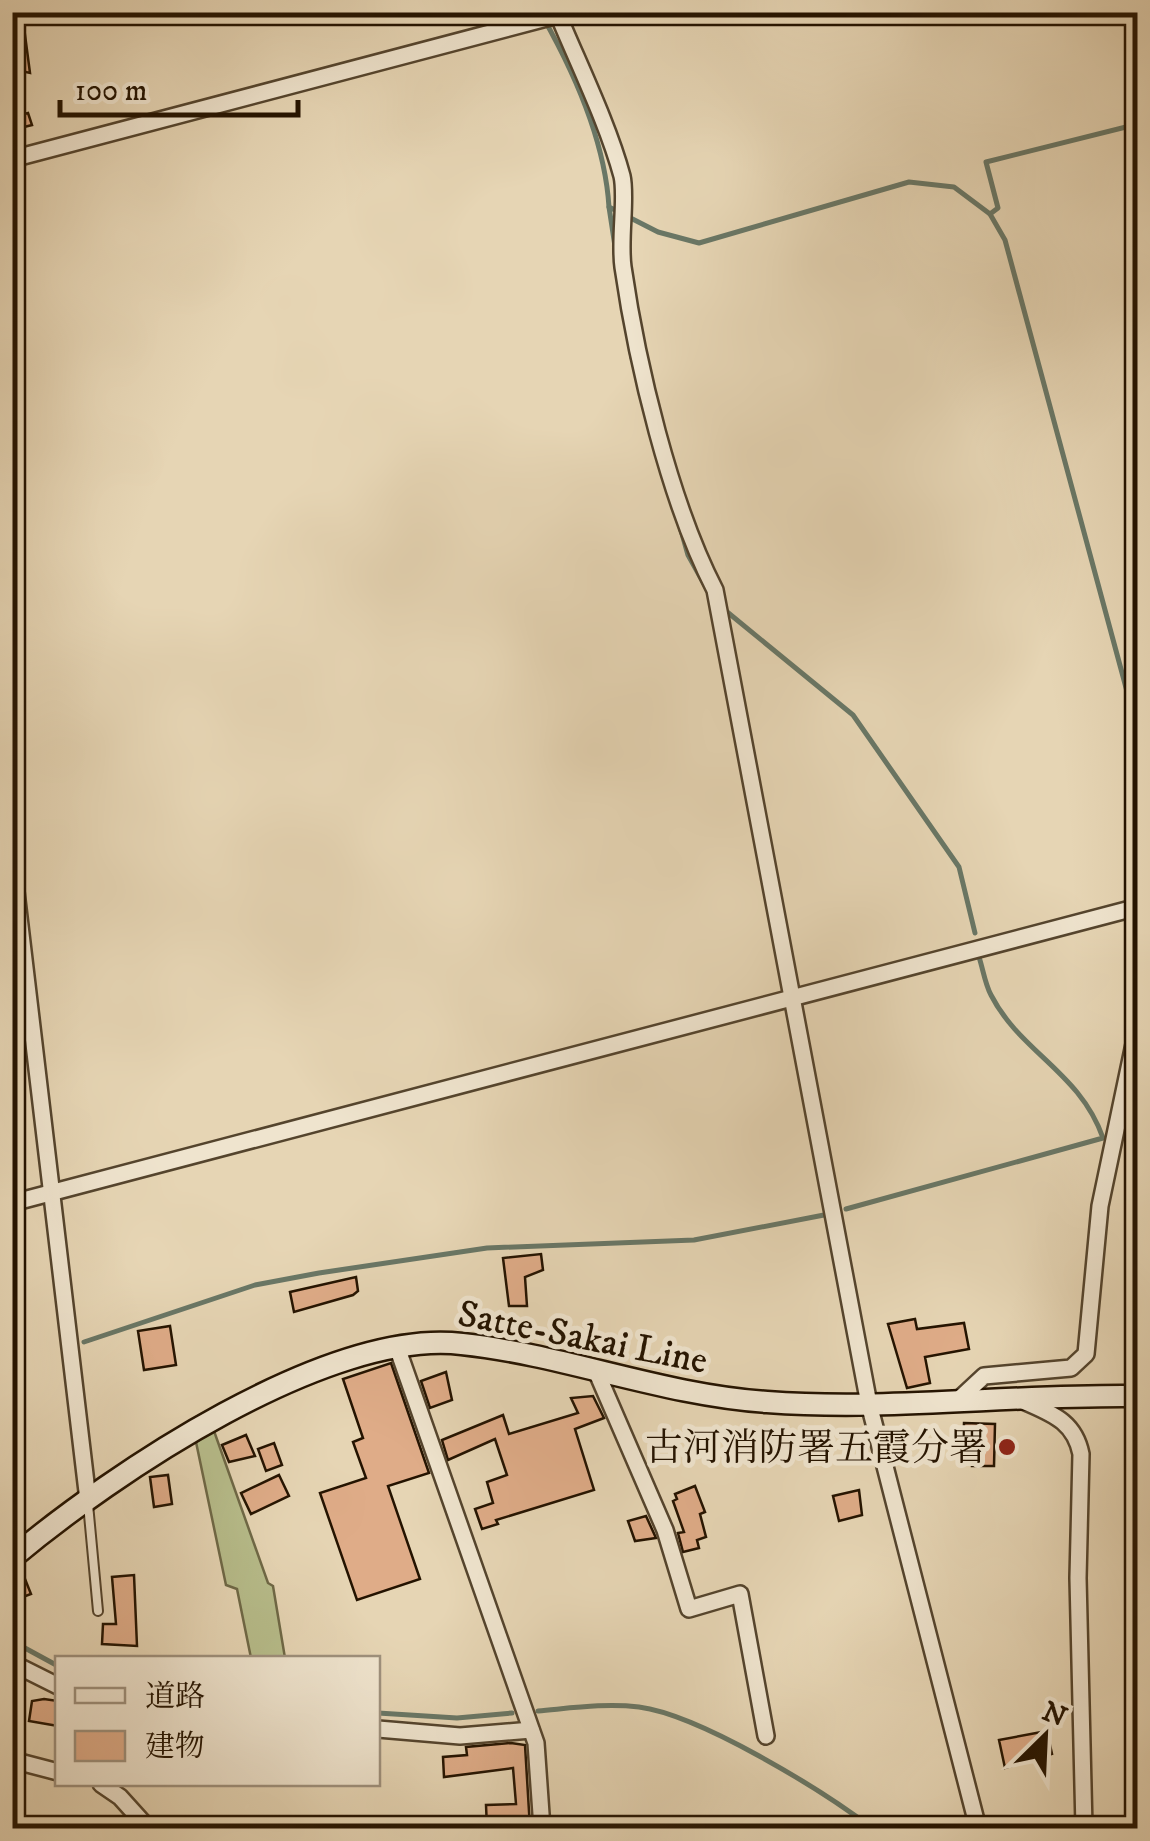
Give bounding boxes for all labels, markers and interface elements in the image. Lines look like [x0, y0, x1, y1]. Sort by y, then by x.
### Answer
scale bar [60, 55, 298, 117]
text: 100 m [75, 73, 147, 110]
street label: Satte-Sakai Line [454, 1290, 711, 1386]
place label: 古河消防署五霞分署 [645, 1425, 987, 1473]
marker: 古河消防署五霞分署 [996, 1436, 1018, 1458]
legend [55, 1656, 380, 1786]
text: 道路 [145, 1679, 205, 1716]
north arrow [995, 1686, 1095, 1786]
text: N [1037, 1694, 1072, 1735]
text: 建物 [145, 1729, 205, 1766]

